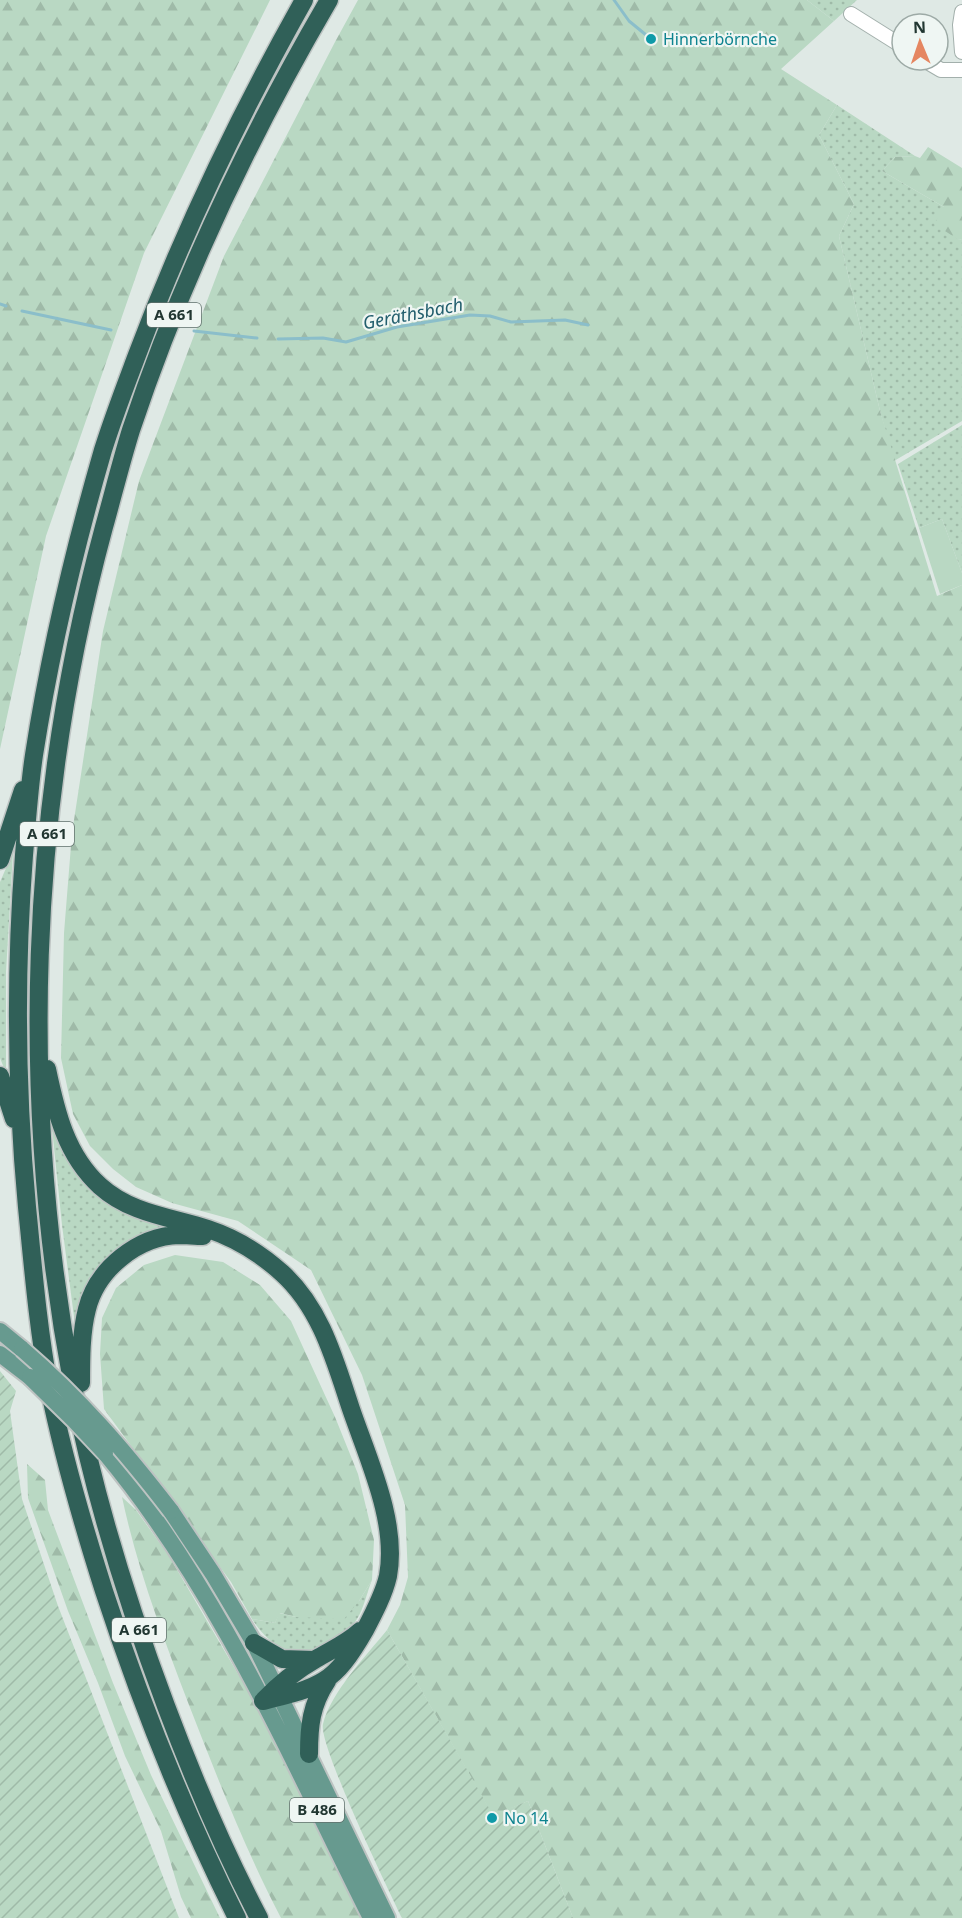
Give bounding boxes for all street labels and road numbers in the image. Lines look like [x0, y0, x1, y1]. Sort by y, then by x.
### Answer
road number: A 661 [147, 303, 201, 327]
road number: A 661 [20, 822, 74, 846]
road number: A 661 [112, 1618, 166, 1642]
road number: B 486 [290, 1798, 344, 1822]

